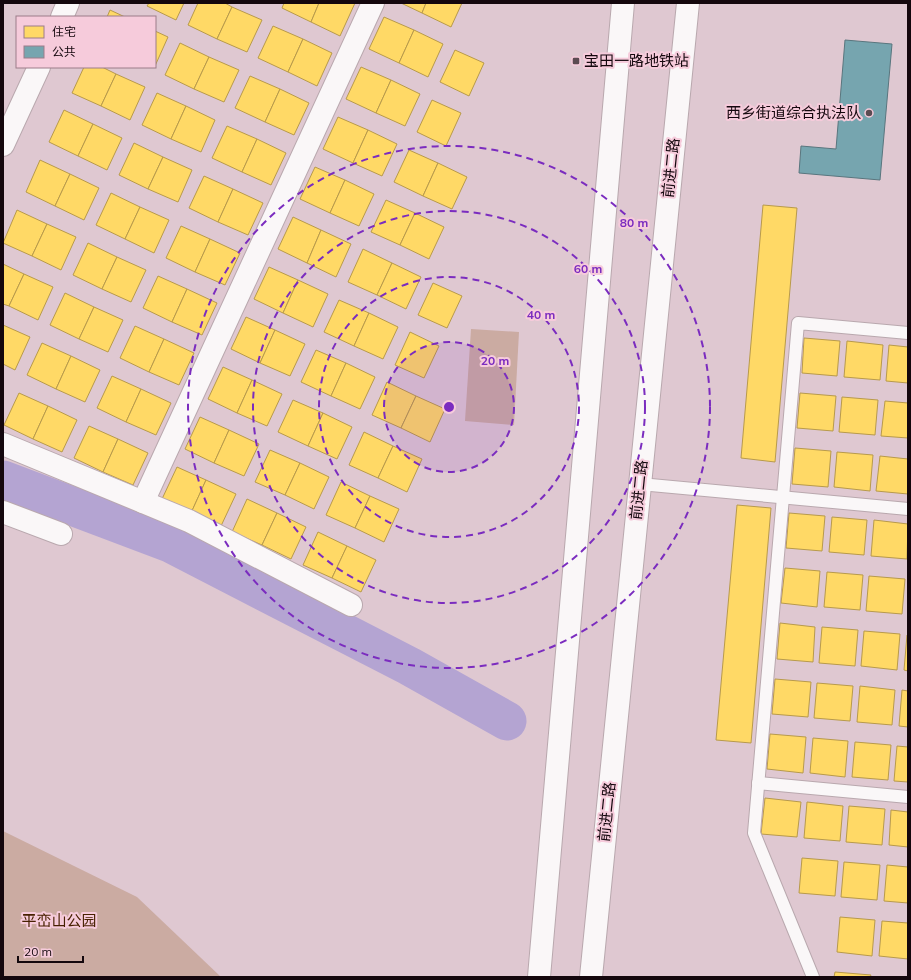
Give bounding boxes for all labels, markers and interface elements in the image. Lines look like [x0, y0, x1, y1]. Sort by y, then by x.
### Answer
legend [16, 16, 156, 68]
text: 住宅 [52, 24, 76, 39]
text: 公共 [52, 44, 76, 59]
place label: 宝田一路地铁站 [584, 51, 689, 70]
marker: 宝田一路地铁站 [571, 56, 581, 66]
place label: 西乡街道综合执法队 [726, 103, 861, 122]
marker: 西乡街道综合执法队 [864, 108, 874, 118]
street label: 前进二路 [658, 137, 683, 199]
text: 80 m [620, 215, 648, 230]
text: 60 m [574, 261, 602, 276]
text: 40 m [527, 307, 555, 322]
text: 20 m [481, 353, 509, 368]
centre of rings [442, 400, 456, 414]
street label: 前进二路 [626, 459, 651, 521]
street label: 前进二路 [594, 781, 619, 843]
park label: 平峦山公园 [21, 911, 97, 930]
scale bar [18, 938, 83, 964]
text: 20 m [24, 944, 52, 959]

